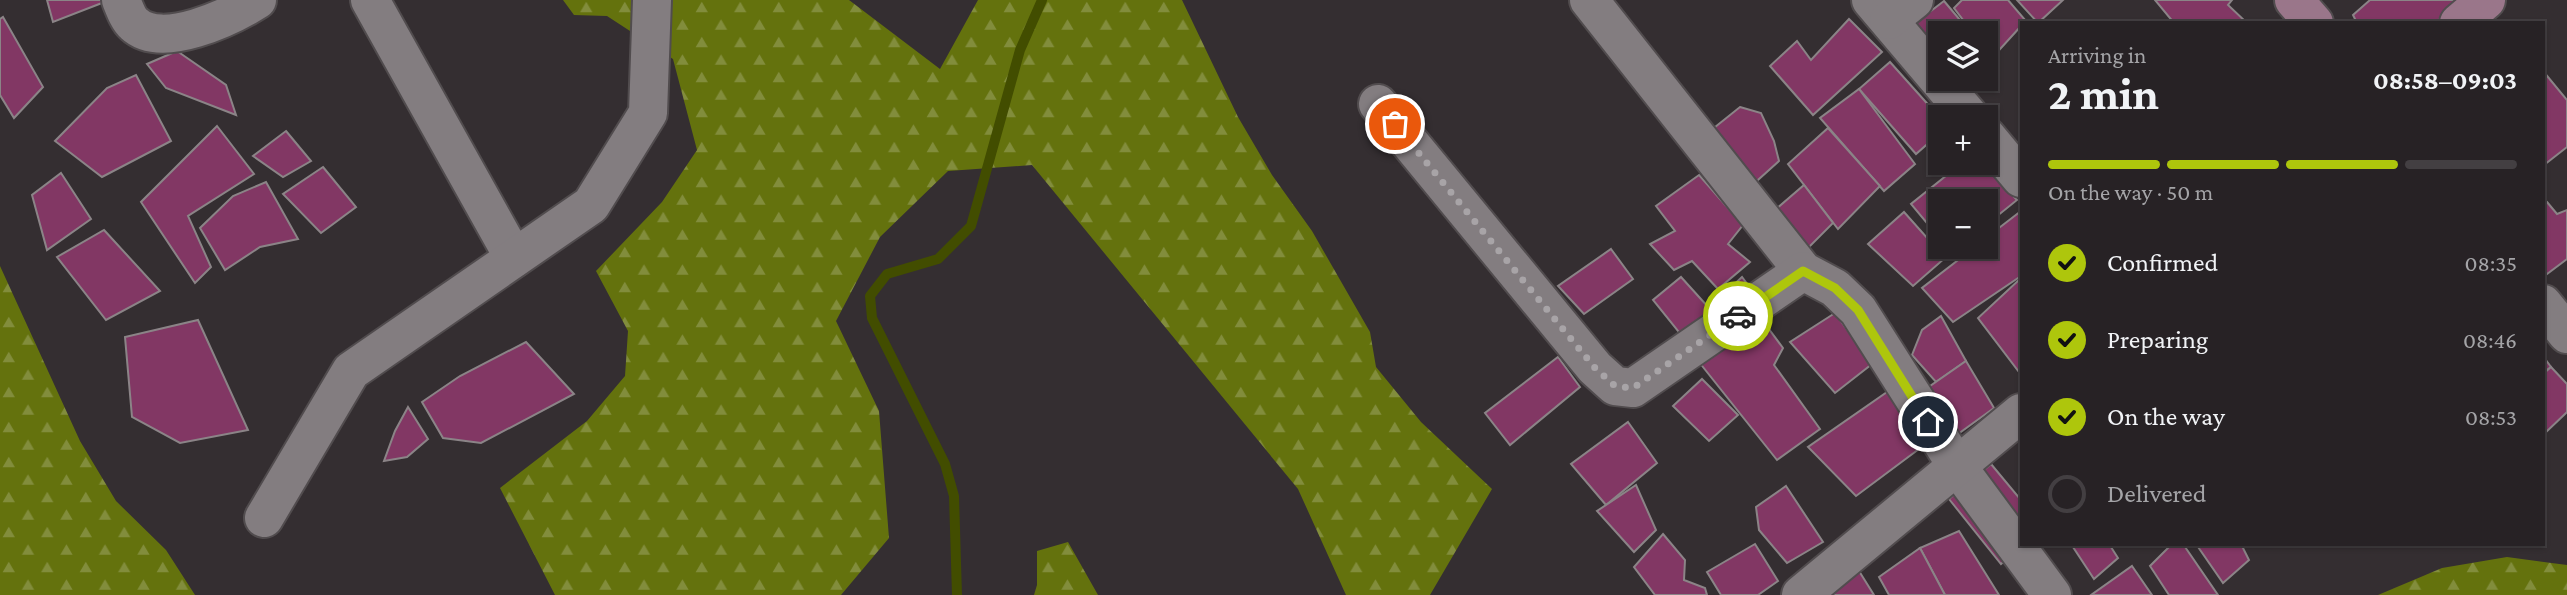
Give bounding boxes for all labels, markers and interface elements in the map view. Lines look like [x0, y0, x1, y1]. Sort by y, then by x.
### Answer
map controls [1928, 21, 1998, 259]
button: layers [1928, 21, 1998, 91]
text: Arriving in [2048, 42, 2146, 68]
text: 08:58–09:03 [2373, 66, 2517, 95]
text: 2 min [2048, 68, 2159, 119]
pin [1365, 94, 1425, 154]
icon: bag [1376, 105, 1414, 143]
button: + [1928, 105, 1998, 175]
text: On the way · 50 m [2048, 179, 2213, 205]
button: − [1928, 189, 1998, 259]
icon: check [2048, 244, 2086, 282]
text: Confirmed [2107, 248, 2218, 277]
text: 08:35 [2465, 250, 2517, 276]
courier [1703, 281, 1773, 351]
icon: car [1719, 297, 1757, 335]
icon: check [2048, 321, 2086, 359]
text: Preparing [2107, 325, 2208, 354]
text: 08:46 [2463, 327, 2517, 353]
pin [1898, 392, 1958, 452]
icon: check [2048, 398, 2086, 436]
text: On the way [2107, 402, 2225, 431]
icon: home [1909, 403, 1947, 441]
text: 08:53 [2465, 404, 2517, 430]
text: Delivered [2107, 479, 2206, 508]

